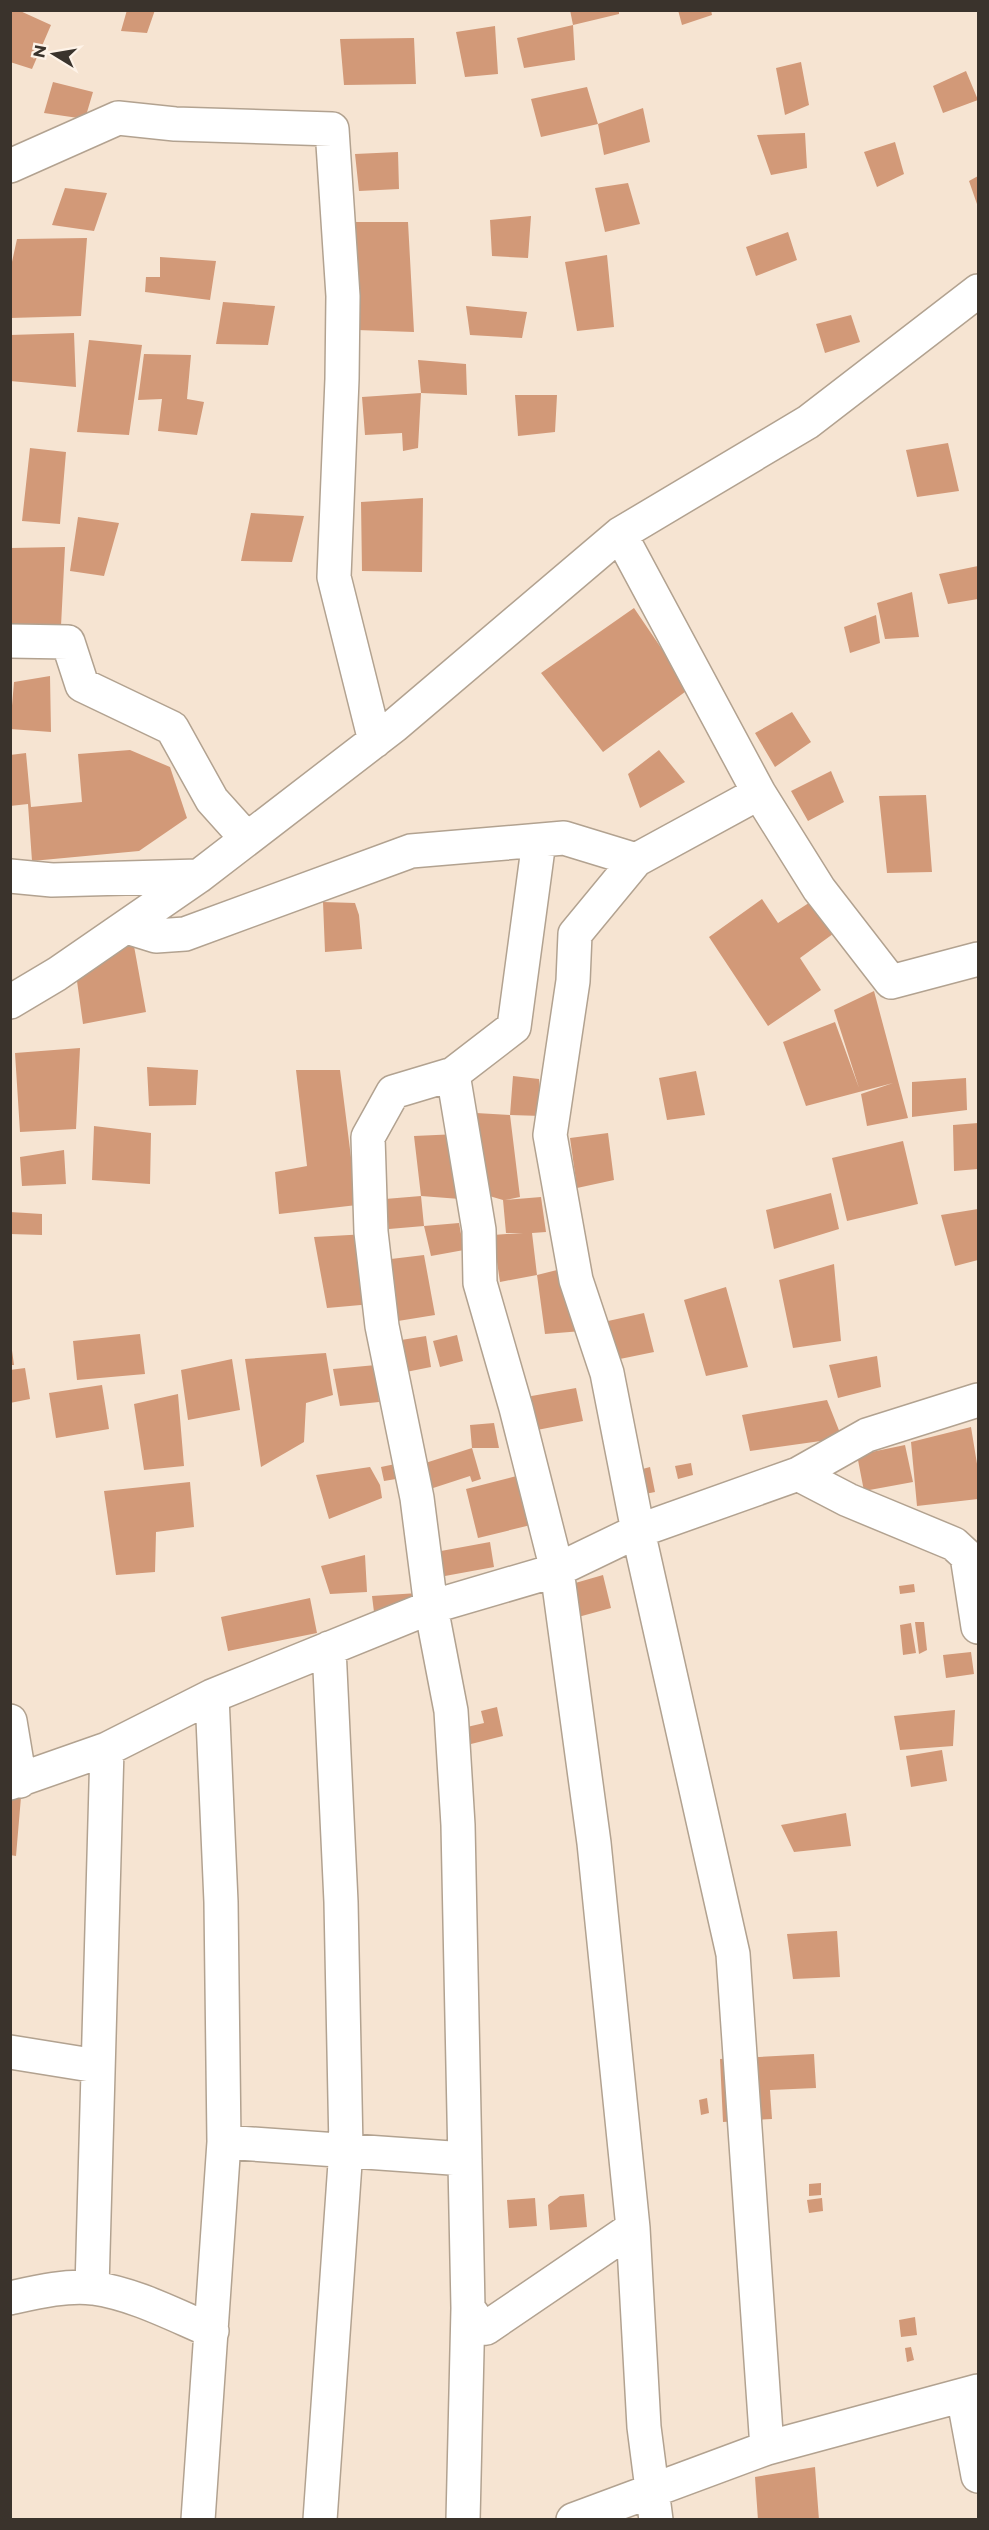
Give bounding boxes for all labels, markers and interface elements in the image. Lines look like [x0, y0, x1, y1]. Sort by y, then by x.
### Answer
north arrow [24, 24, 84, 84]
text: N [29, 43, 50, 59]

